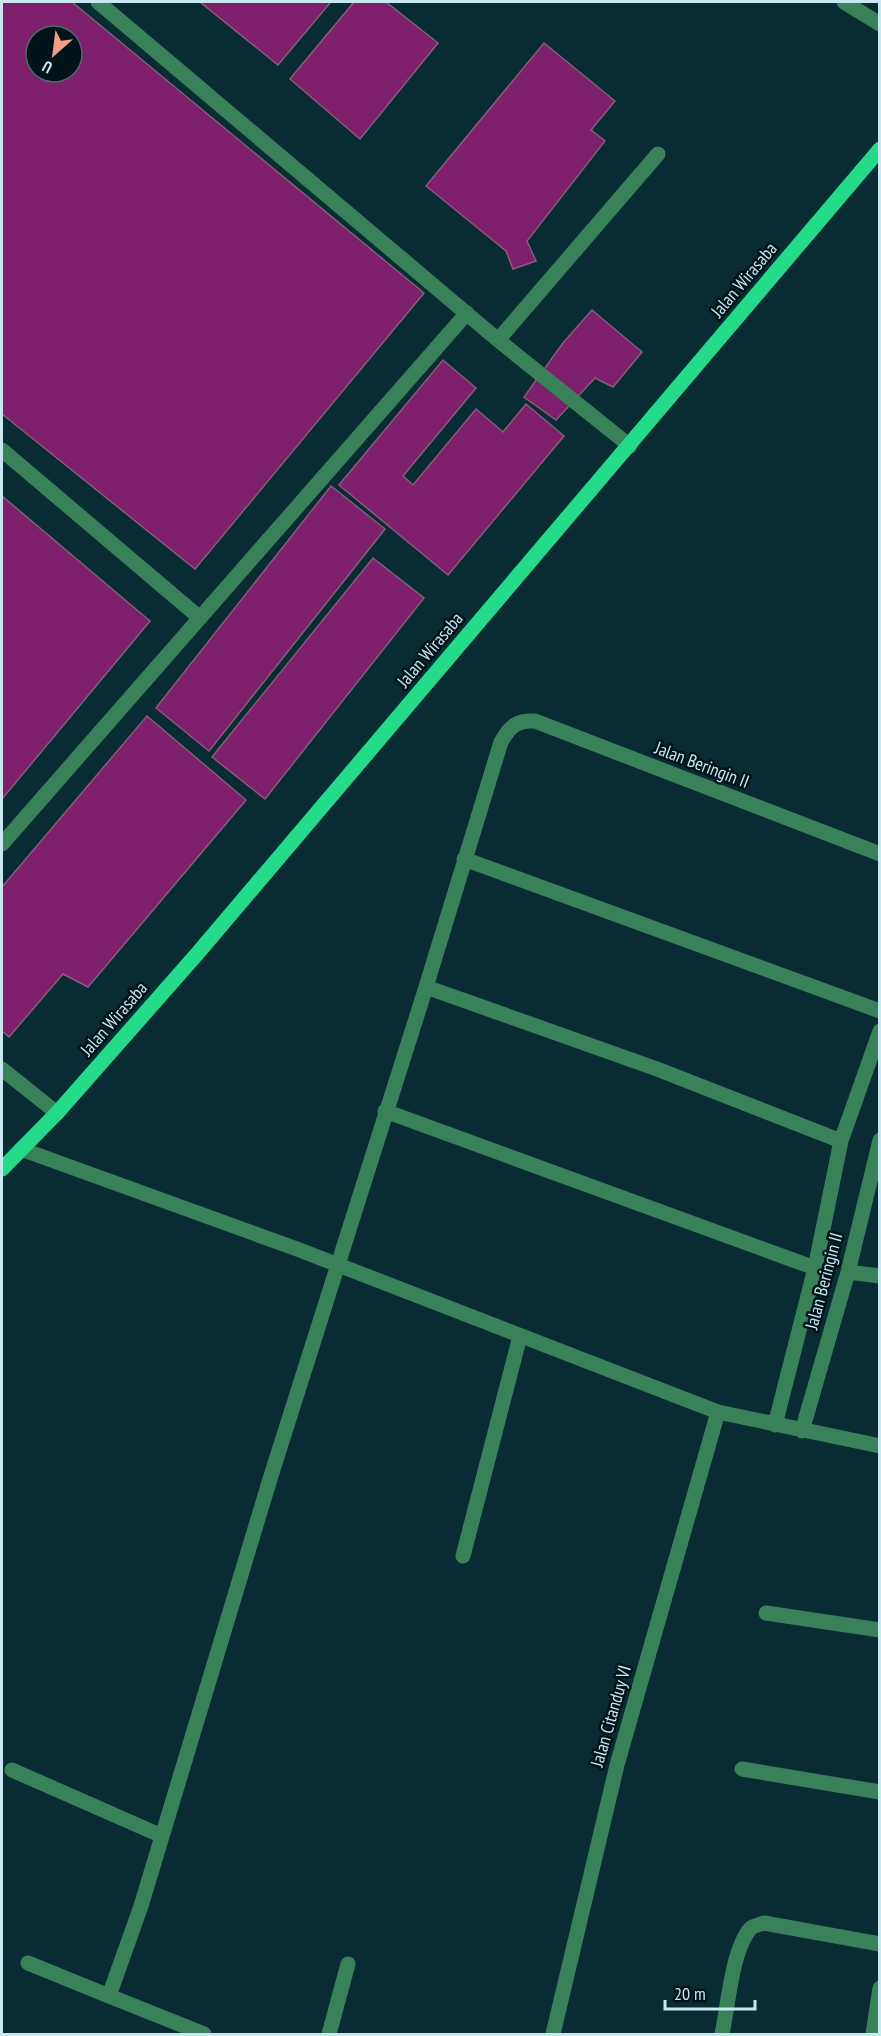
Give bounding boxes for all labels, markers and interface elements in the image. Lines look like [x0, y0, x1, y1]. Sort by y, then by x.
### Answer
north arrow [24, 24, 84, 84]
text: U [39, 56, 55, 78]
street label: Jalan Wirasaba [705, 238, 782, 323]
street label: Jalan Wirasaba [391, 608, 468, 693]
street label: Jalan Beringin II [651, 736, 753, 793]
street label: Jalan Wirasaba [75, 977, 152, 1061]
street label: Jalan Beringin II [799, 1230, 847, 1333]
street label: Jalan Citanduy VI [585, 1662, 636, 1770]
scale bar [665, 1973, 755, 2011]
text: 20 m [674, 1982, 706, 2005]

